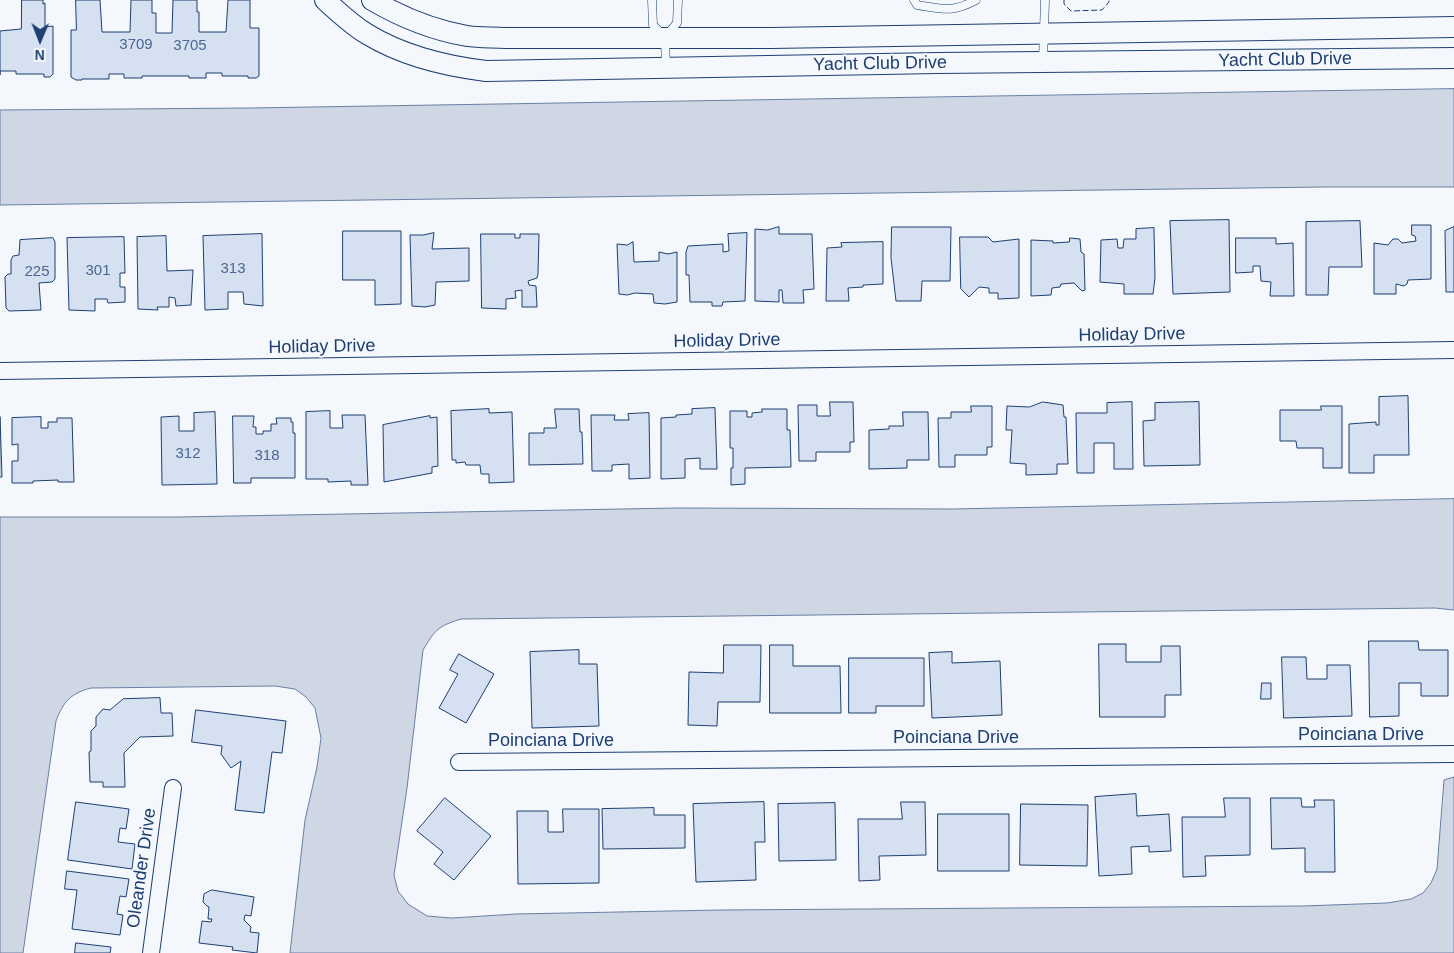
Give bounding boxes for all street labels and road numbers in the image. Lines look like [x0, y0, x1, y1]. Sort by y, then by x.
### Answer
street label: Yacht Club Drive [1218, 48, 1352, 72]
street label: Yacht Club Drive [813, 52, 947, 76]
street label: Holiday Drive [1078, 323, 1186, 347]
street label: Holiday Drive [673, 329, 781, 353]
street label: Holiday Drive [268, 335, 376, 359]
street label: Poinciana Drive [1298, 724, 1424, 746]
street label: Poinciana Drive [893, 727, 1019, 749]
street label: Poinciana Drive [488, 730, 614, 752]
street label: Oleander Drive [123, 807, 161, 929]

